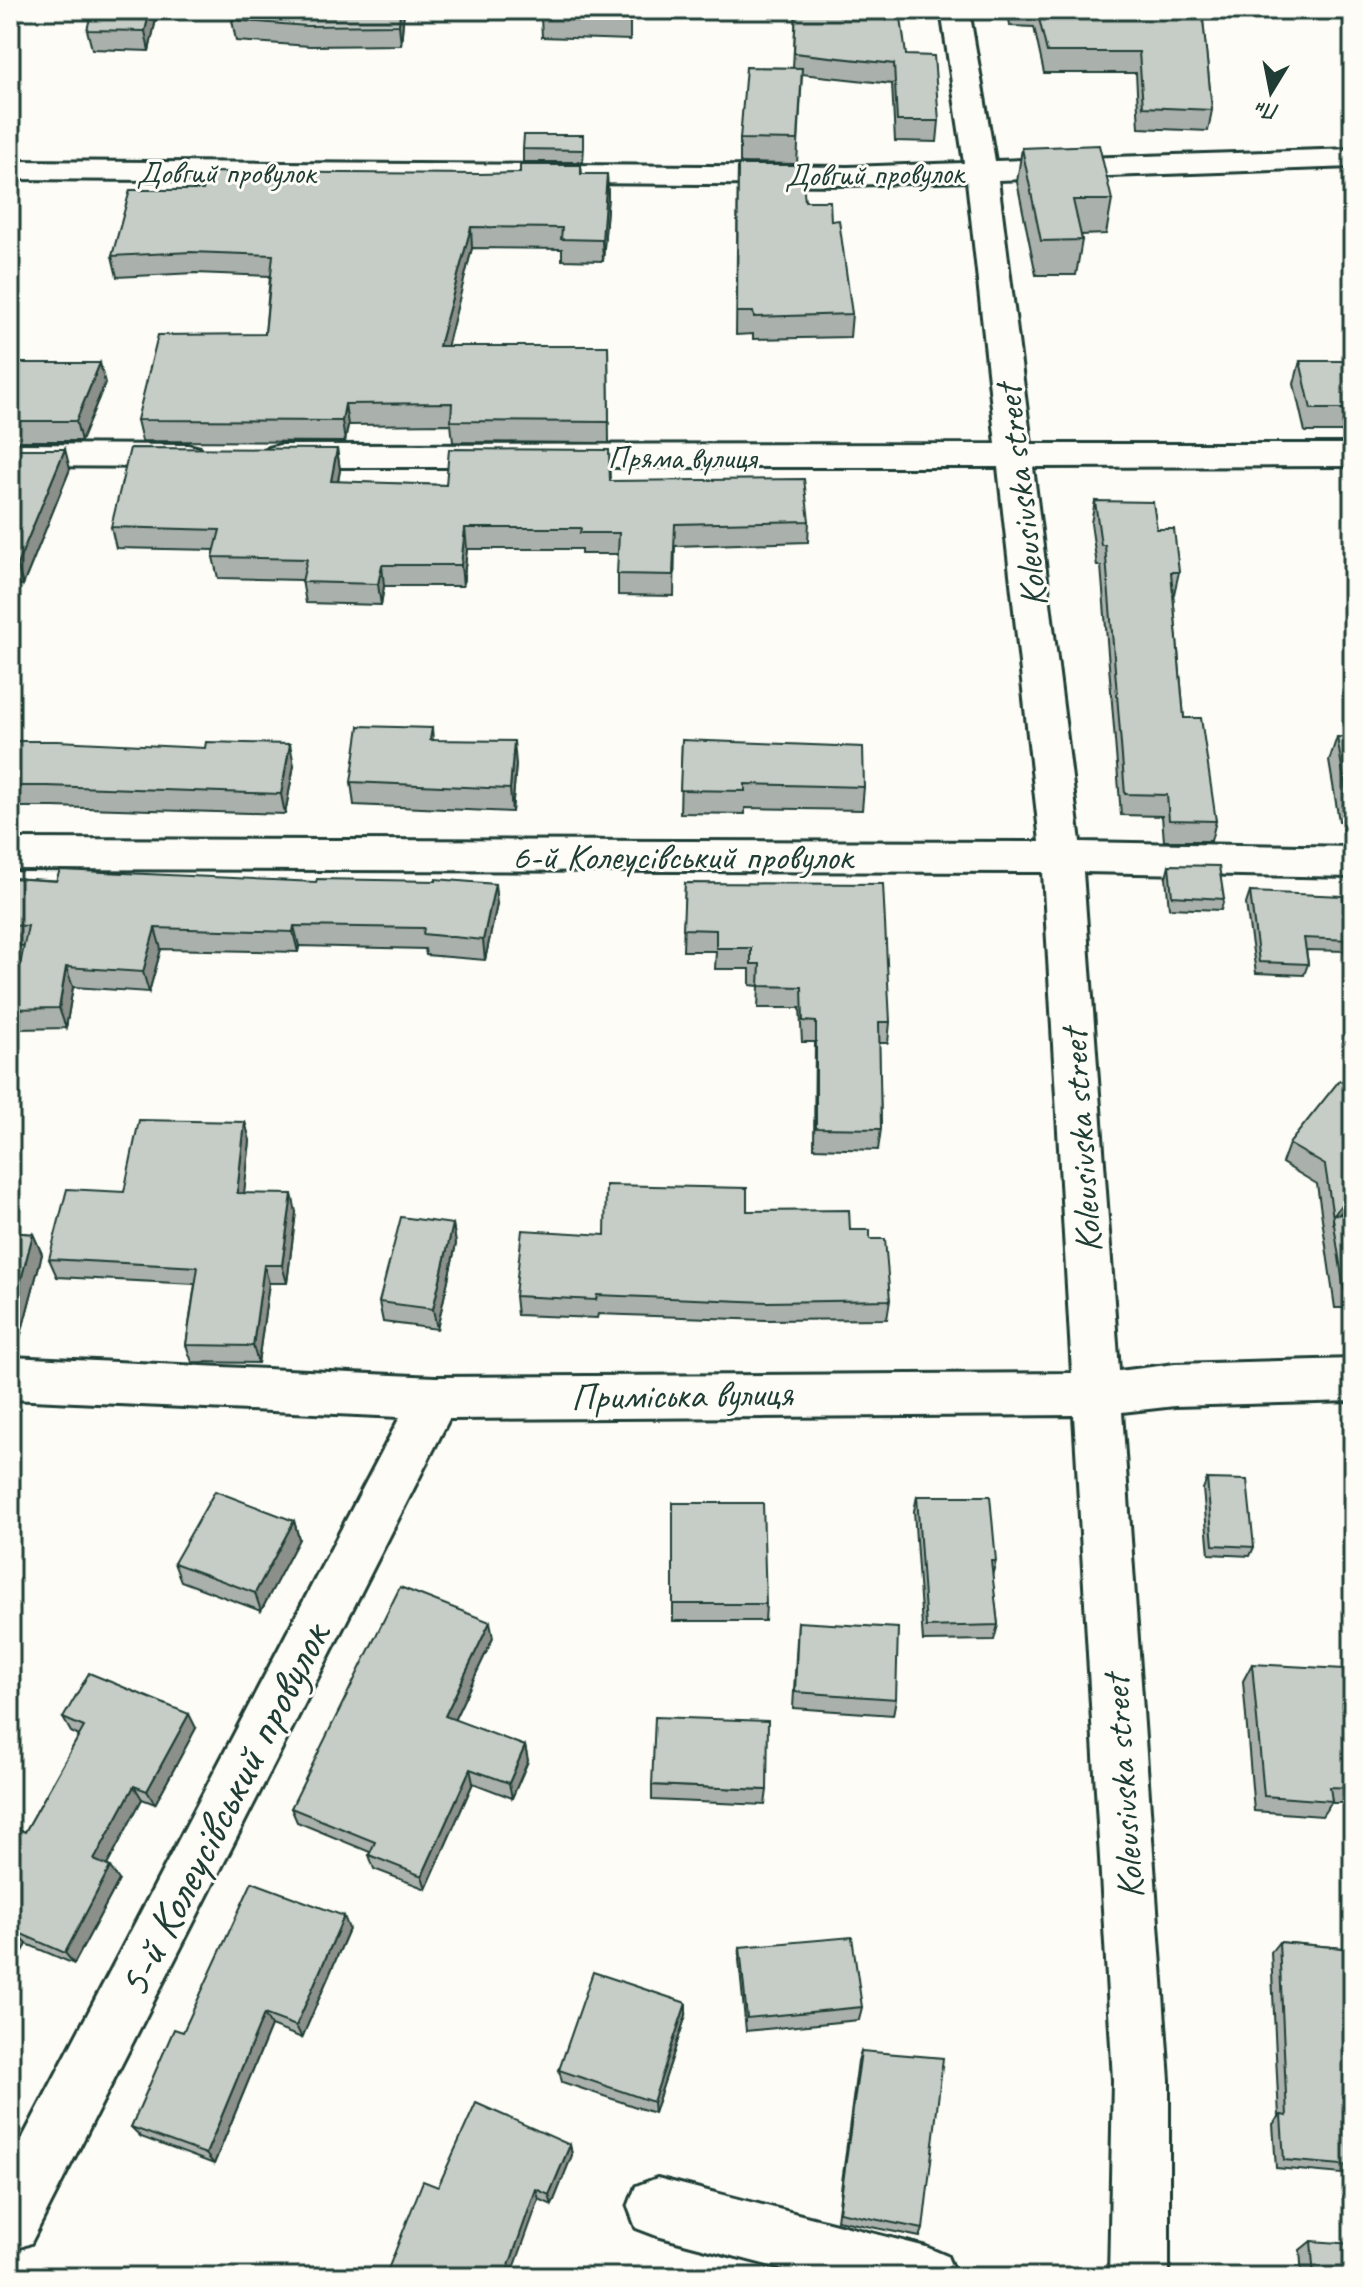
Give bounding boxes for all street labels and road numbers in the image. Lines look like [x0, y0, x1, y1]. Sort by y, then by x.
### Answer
street label: Довгий провулок [137, 152, 318, 193]
street label: Довгий провулок [784, 152, 966, 196]
street label: Koleusivska street [983, 377, 1058, 610]
street label: Пряма вулиця [608, 437, 758, 478]
street label: 6-й Колеусівський провулок [512, 833, 855, 880]
street label: Koleusivska street [1049, 1022, 1112, 1254]
street label: Приміська вулиця [571, 1370, 795, 1420]
street label: 5-й Колеусівський провулок [104, 1610, 344, 2007]
street label: Koleusivska street [1091, 1668, 1154, 1900]

